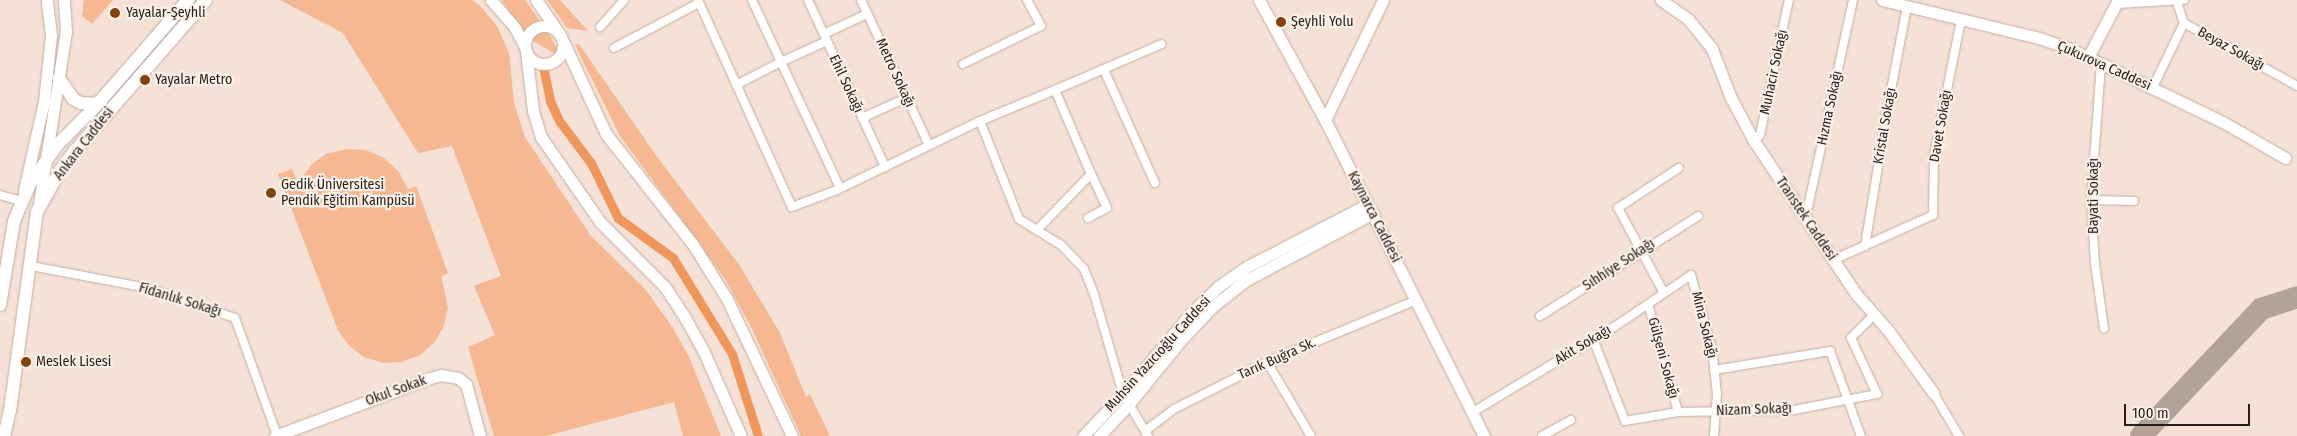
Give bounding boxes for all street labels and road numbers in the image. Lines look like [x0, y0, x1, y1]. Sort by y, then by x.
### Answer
street label: Beyaz Sokağı [2195, 24, 2267, 74]
street label: Muhacir Sokağı [1757, 28, 1791, 116]
street label: Metro Sokağı [872, 36, 918, 110]
street label: Çukurova Caddesi [2054, 38, 2154, 94]
street label: Ehil Sokağı [825, 52, 867, 116]
street label: Hızma Sokağı [1814, 69, 1846, 147]
street label: Kristal Sokağı [1870, 86, 1900, 166]
street label: Davet Sokağı [1926, 89, 1956, 163]
street label: Ankara Caddesi [50, 104, 118, 184]
street label: Bayati Sokağı [2086, 158, 2102, 234]
street label: Kaynarca Caddesi [1344, 169, 1404, 265]
street label: Transtek Caddesi [1772, 174, 1840, 264]
street label: Sıhhiye Sokağı [1580, 235, 1658, 295]
street label: Fidanlık Sokağı [137, 279, 223, 321]
street label: Mina Sokağı [1688, 290, 1720, 360]
street label: Muhsin Yazıcıoğlu Caddesi [1102, 293, 1214, 415]
street label: Gülşeni Sokağı [1644, 315, 1682, 401]
street label: Akit Sokağı [1552, 322, 1614, 368]
street label: Tarık Buğra Sk. [1235, 334, 1319, 384]
street label: Okul Sokak [363, 372, 429, 410]
street label: Nizam Sokağı [1716, 400, 1792, 420]

